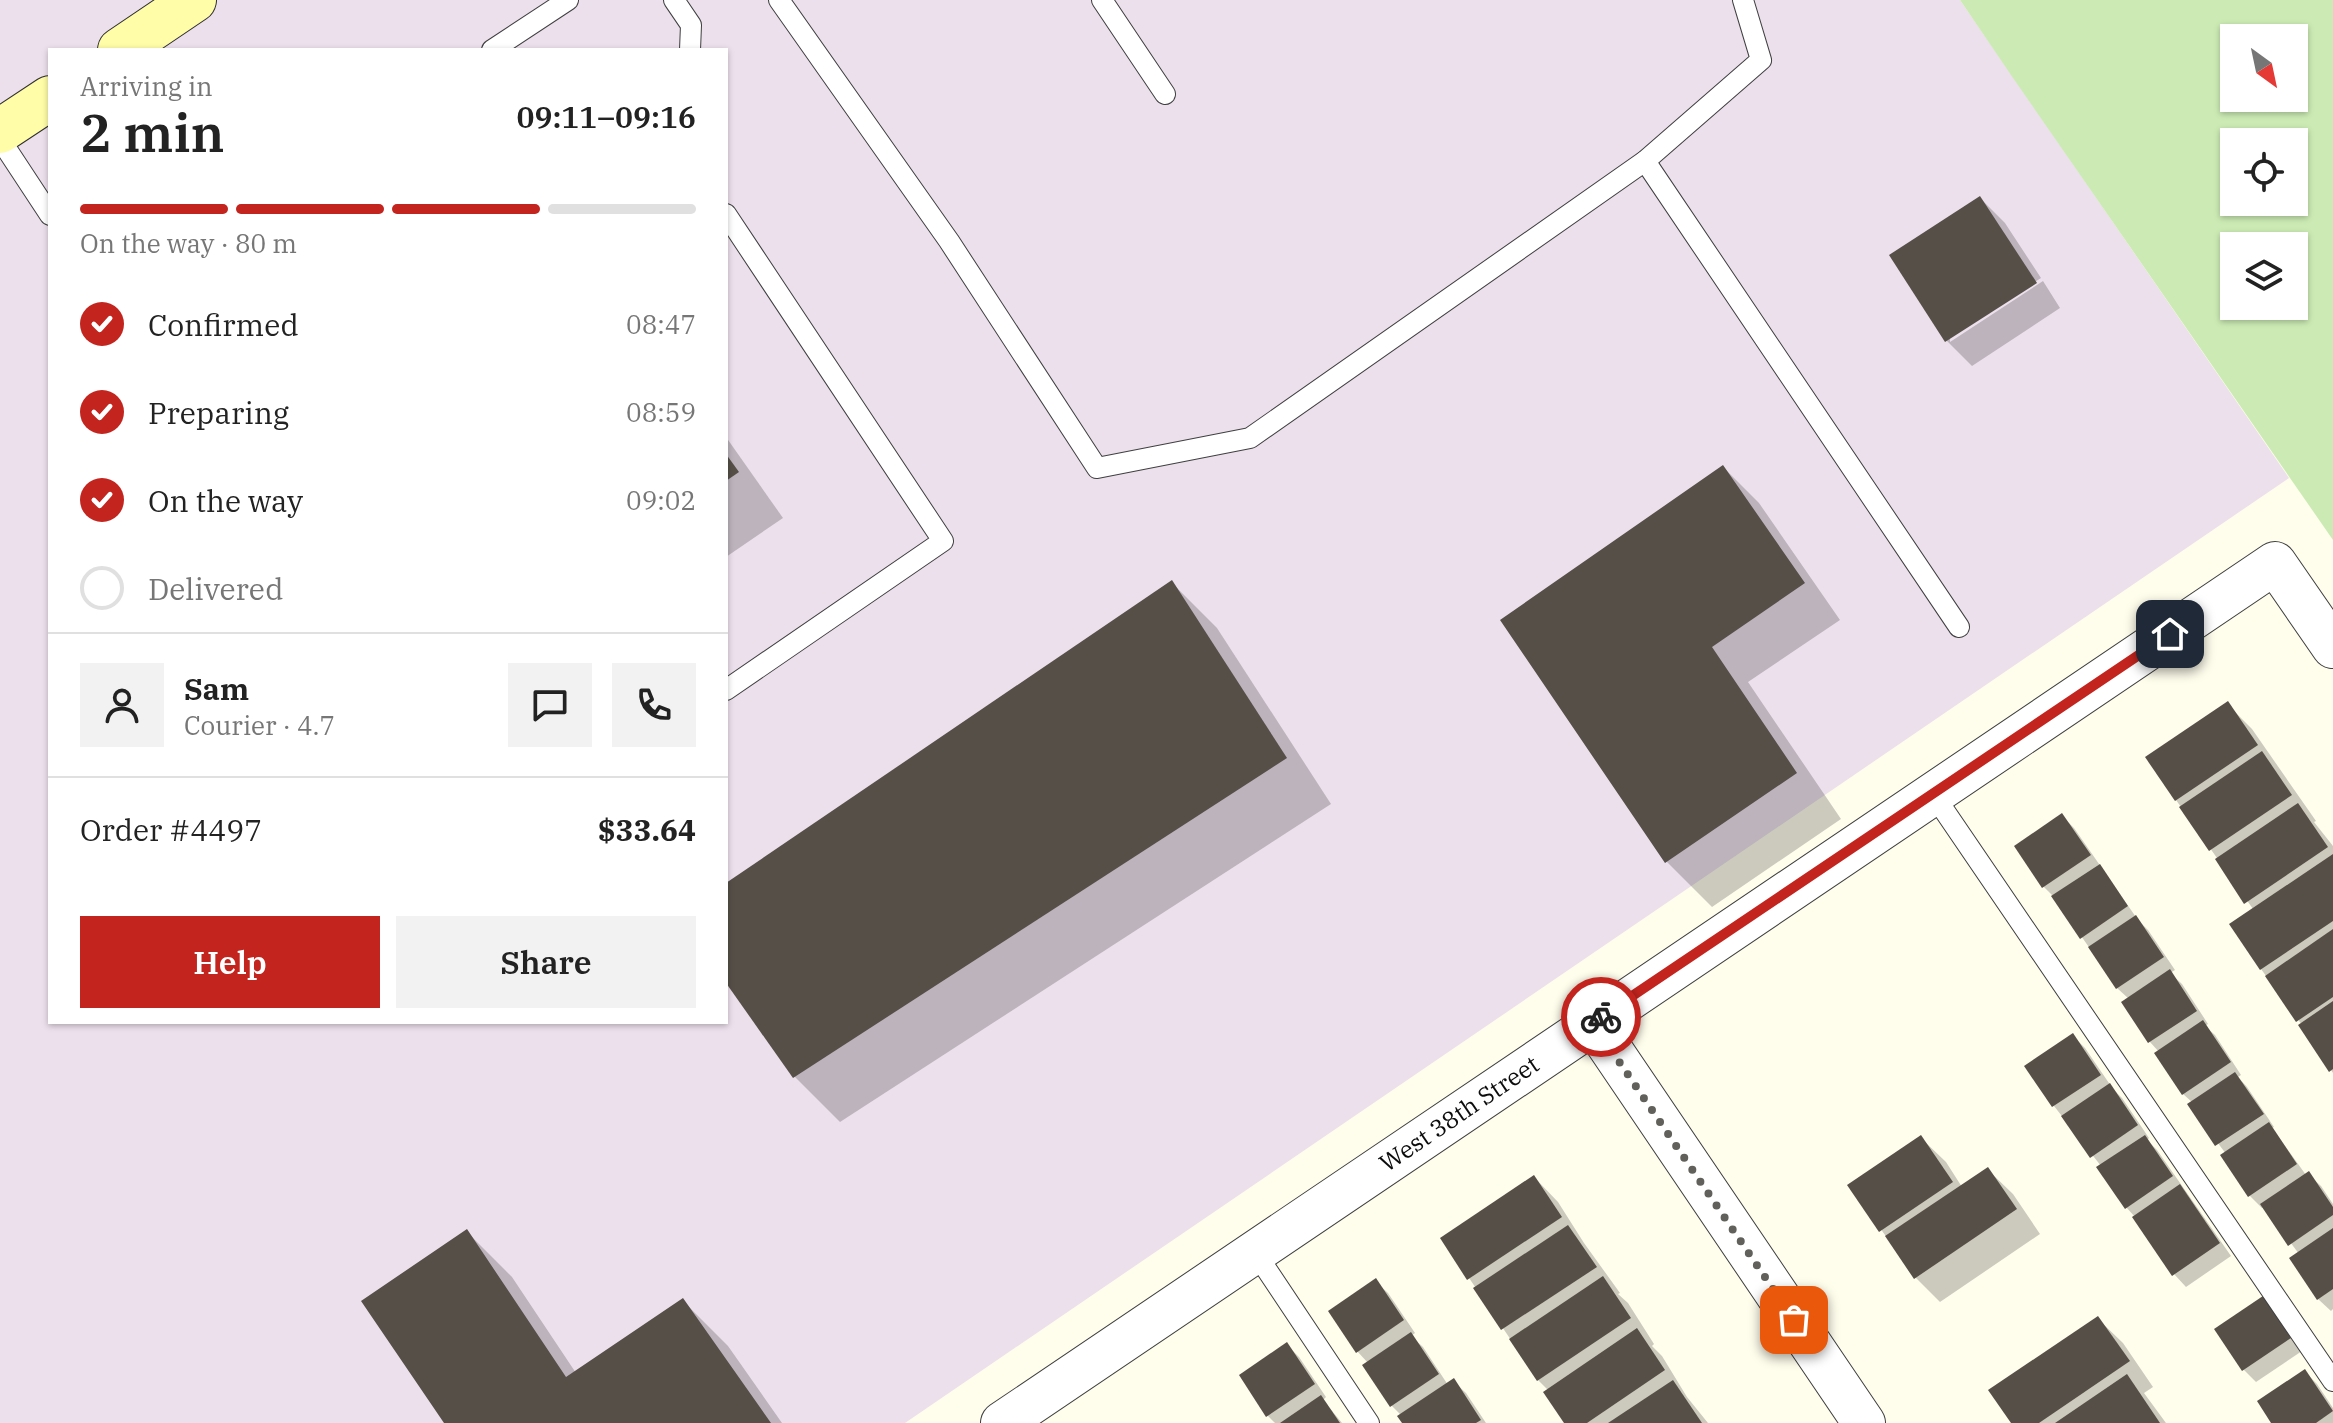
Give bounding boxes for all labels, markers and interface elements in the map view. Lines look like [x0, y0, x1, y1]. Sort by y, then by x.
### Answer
north arrow [2220, 24, 2308, 112]
map controls [2220, 24, 2308, 320]
text: Arriving in [80, 69, 213, 103]
text: 09:11–09:16 [516, 97, 696, 136]
text: 2 min [80, 99, 225, 166]
button: locate [2220, 128, 2308, 216]
text: On the way · 80 m [80, 226, 297, 260]
button: layers [2220, 232, 2308, 320]
icon: check [80, 302, 124, 346]
text: Confirmed [148, 305, 299, 344]
text: 08:47 [626, 307, 696, 341]
icon: check [80, 390, 124, 434]
text: Preparing [148, 393, 289, 432]
text: 08:59 [626, 395, 696, 429]
icon: check [80, 478, 124, 522]
text: On the way [148, 481, 303, 520]
text: 09:02 [626, 483, 696, 517]
text: Delivered [148, 569, 283, 608]
pin [2136, 600, 2204, 668]
icon: home [2148, 612, 2192, 656]
button: person [80, 663, 164, 747]
button: chat [508, 663, 592, 747]
button: phone [612, 663, 696, 747]
text: Sam [184, 669, 249, 708]
text: Courier · 4.7 [184, 708, 335, 742]
text: Order #4497 [80, 810, 262, 849]
text: $33.64 [598, 810, 696, 849]
button: Help [80, 916, 380, 1008]
button: Share [396, 916, 696, 1008]
courier [1561, 977, 1641, 1057]
icon: bike [1579, 995, 1623, 1039]
street label: West 38th Street [1373, 1048, 1545, 1178]
pin [1760, 1286, 1828, 1354]
icon: bag [1772, 1298, 1816, 1342]

